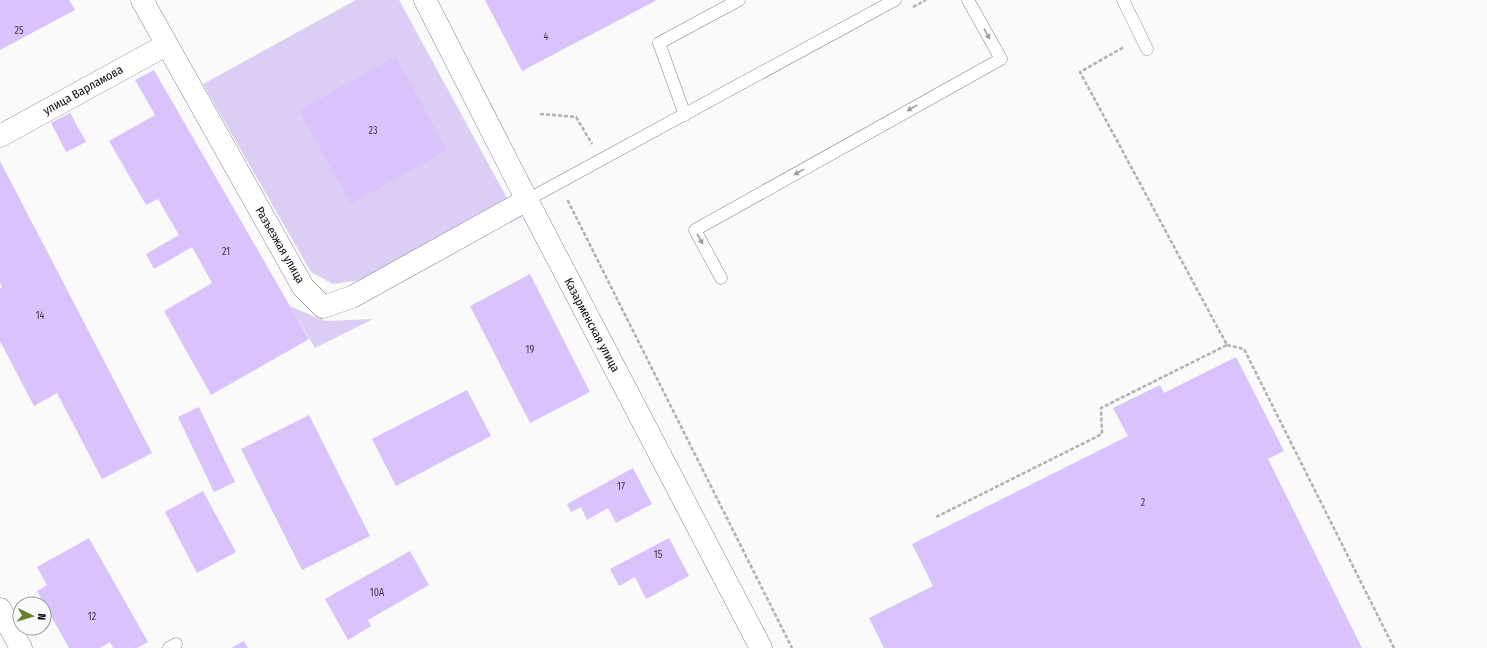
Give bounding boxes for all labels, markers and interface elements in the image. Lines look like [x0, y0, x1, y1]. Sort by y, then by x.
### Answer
house number: 25 [15, 25, 24, 37]
one-way arrow [984, 28, 991, 40]
house number: 4 [544, 31, 549, 43]
street label: улица Варламова [41, 62, 125, 118]
one-way arrow [907, 105, 918, 112]
house number: 23 [369, 125, 378, 137]
one-way arrow [793, 168, 805, 175]
street label: Разъезжая улица [252, 204, 308, 286]
one-way arrow [697, 233, 703, 245]
house number: 21 [222, 246, 230, 258]
street label: Казарменская улица [561, 276, 623, 375]
house number: 14 [36, 310, 45, 322]
house number: 19 [526, 344, 535, 356]
house number: 17 [617, 481, 625, 493]
house number: 2 [1141, 497, 1146, 509]
house number: 15 [654, 549, 663, 561]
house number: 10А [370, 587, 385, 599]
north arrow [12, 596, 52, 636]
house number: 12 [88, 611, 97, 623]
text: N [35, 613, 48, 621]

